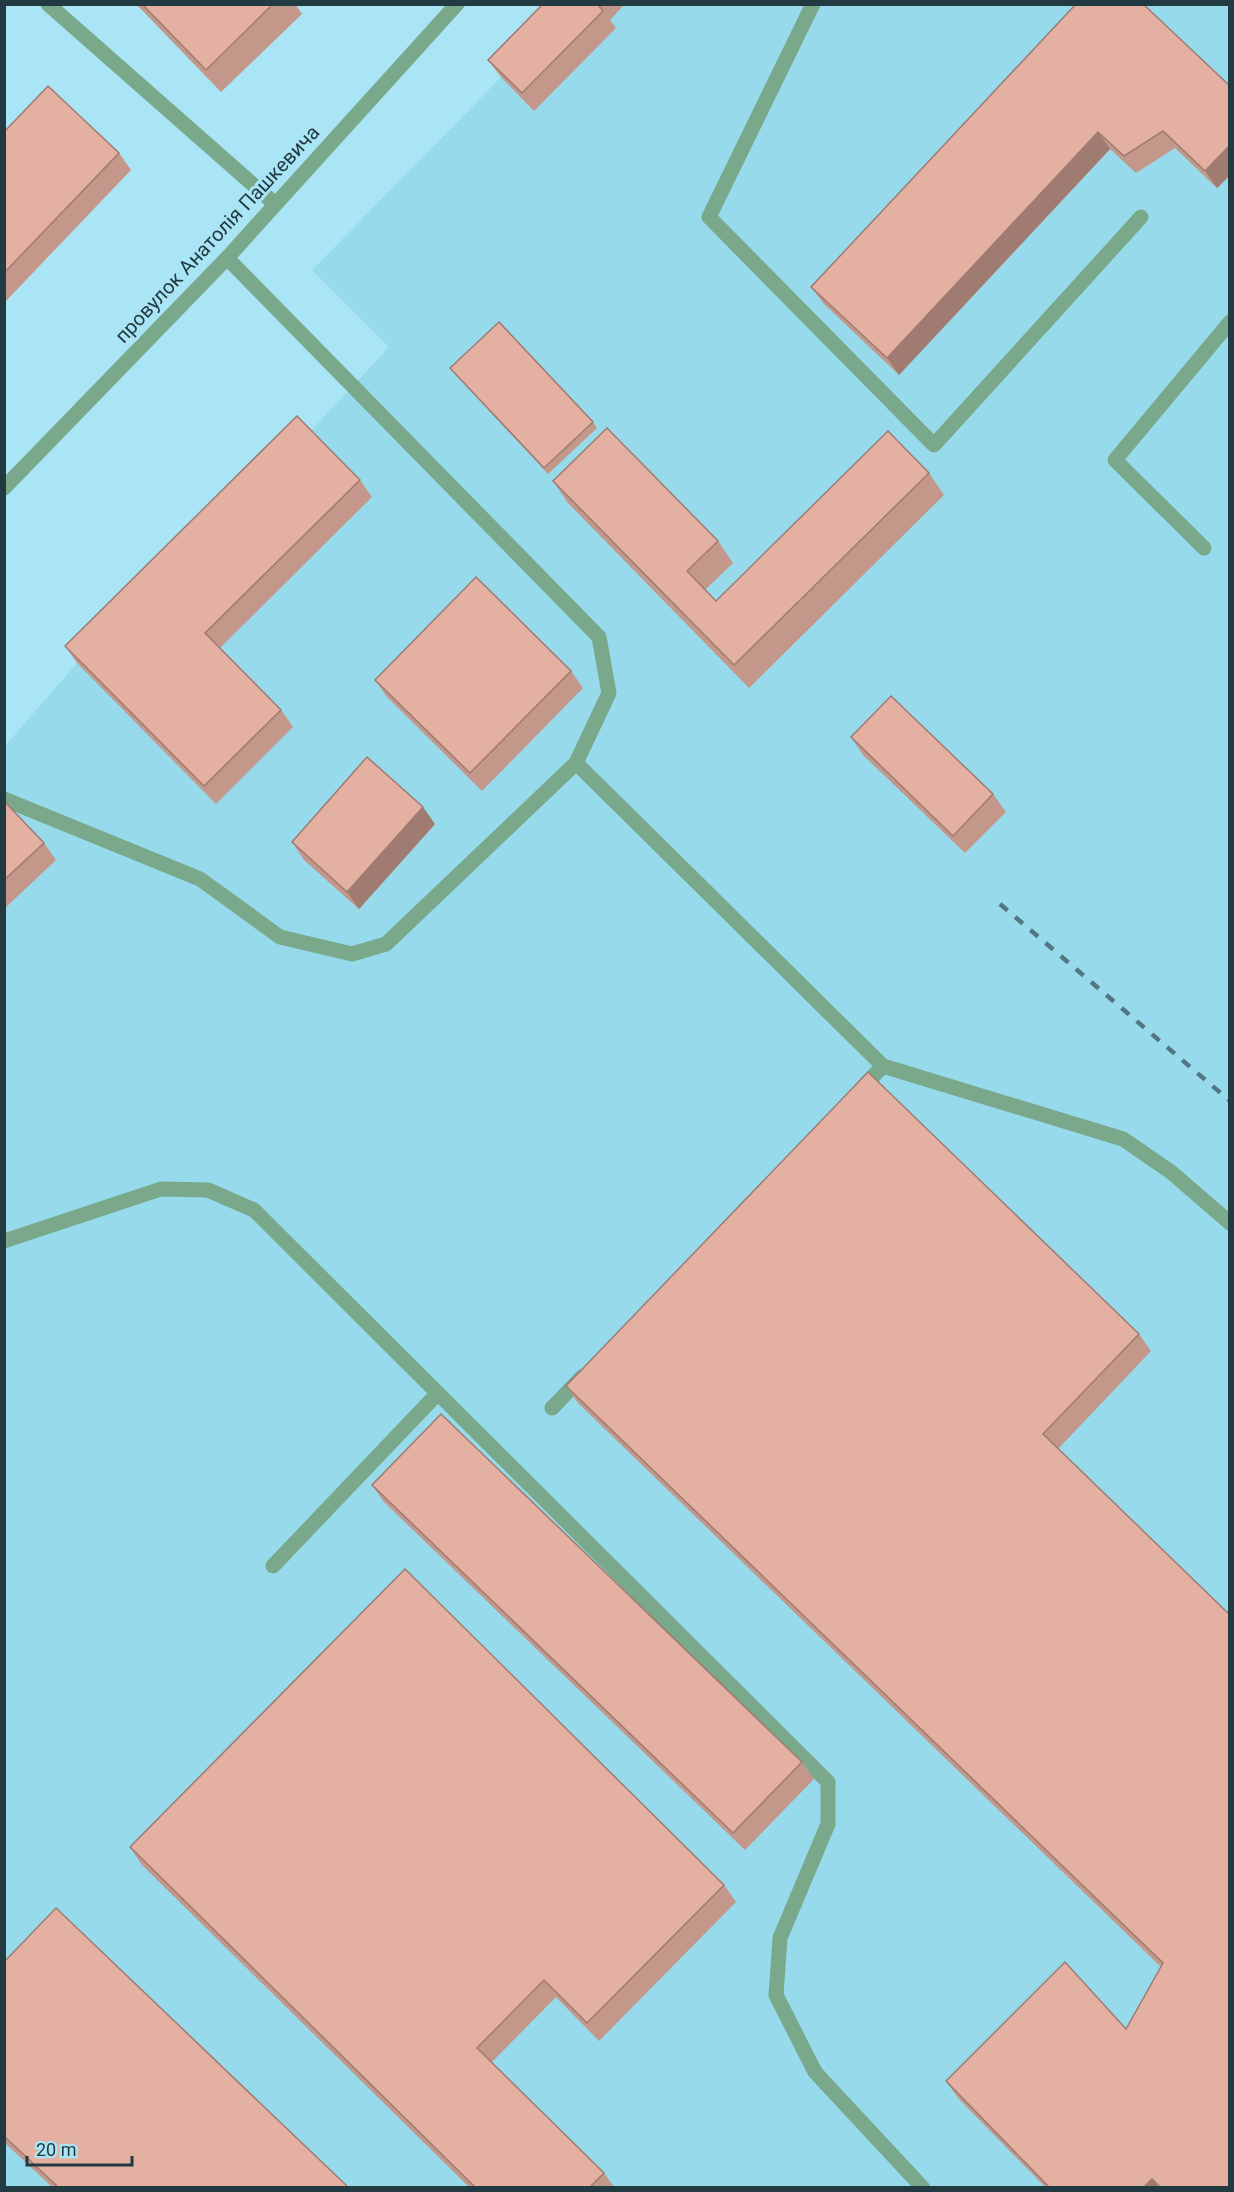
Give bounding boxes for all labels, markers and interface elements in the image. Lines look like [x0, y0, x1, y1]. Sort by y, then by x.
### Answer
street label: провулок Анатолія Пашкевича [110, 120, 324, 348]
scale bar [27, 2129, 132, 2167]
text: 20 m [36, 2139, 76, 2160]

